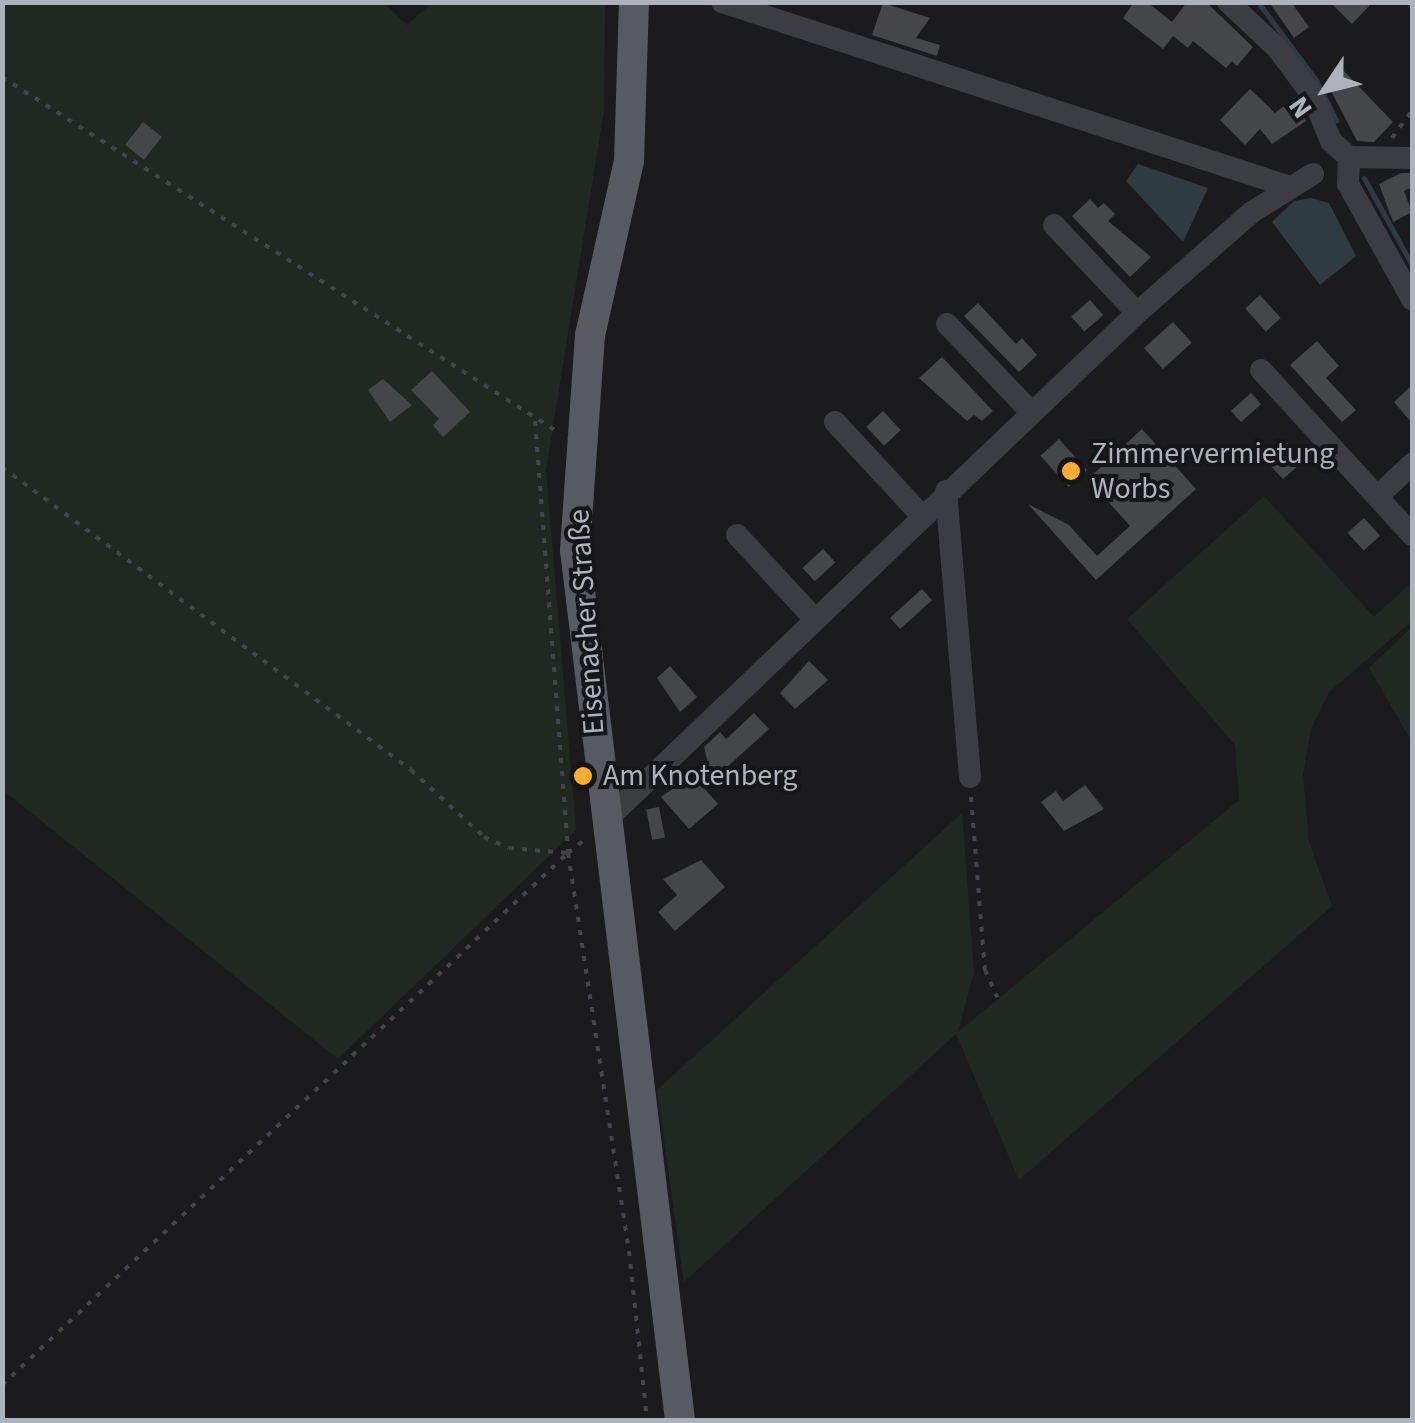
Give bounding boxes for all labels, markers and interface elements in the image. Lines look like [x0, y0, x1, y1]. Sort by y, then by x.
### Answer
north arrow [1275, 40, 1375, 140]
text: N [1279, 88, 1322, 126]
place label: Zimmervermietung Worbs [1091, 436, 1334, 506]
marker: Zimmervermietung Worbs [1060, 460, 1082, 482]
street label: Eisenacher Straße [561, 508, 613, 736]
place label: Am Knotenberg [603, 758, 797, 794]
marker: Am Knotenberg [572, 765, 594, 787]

